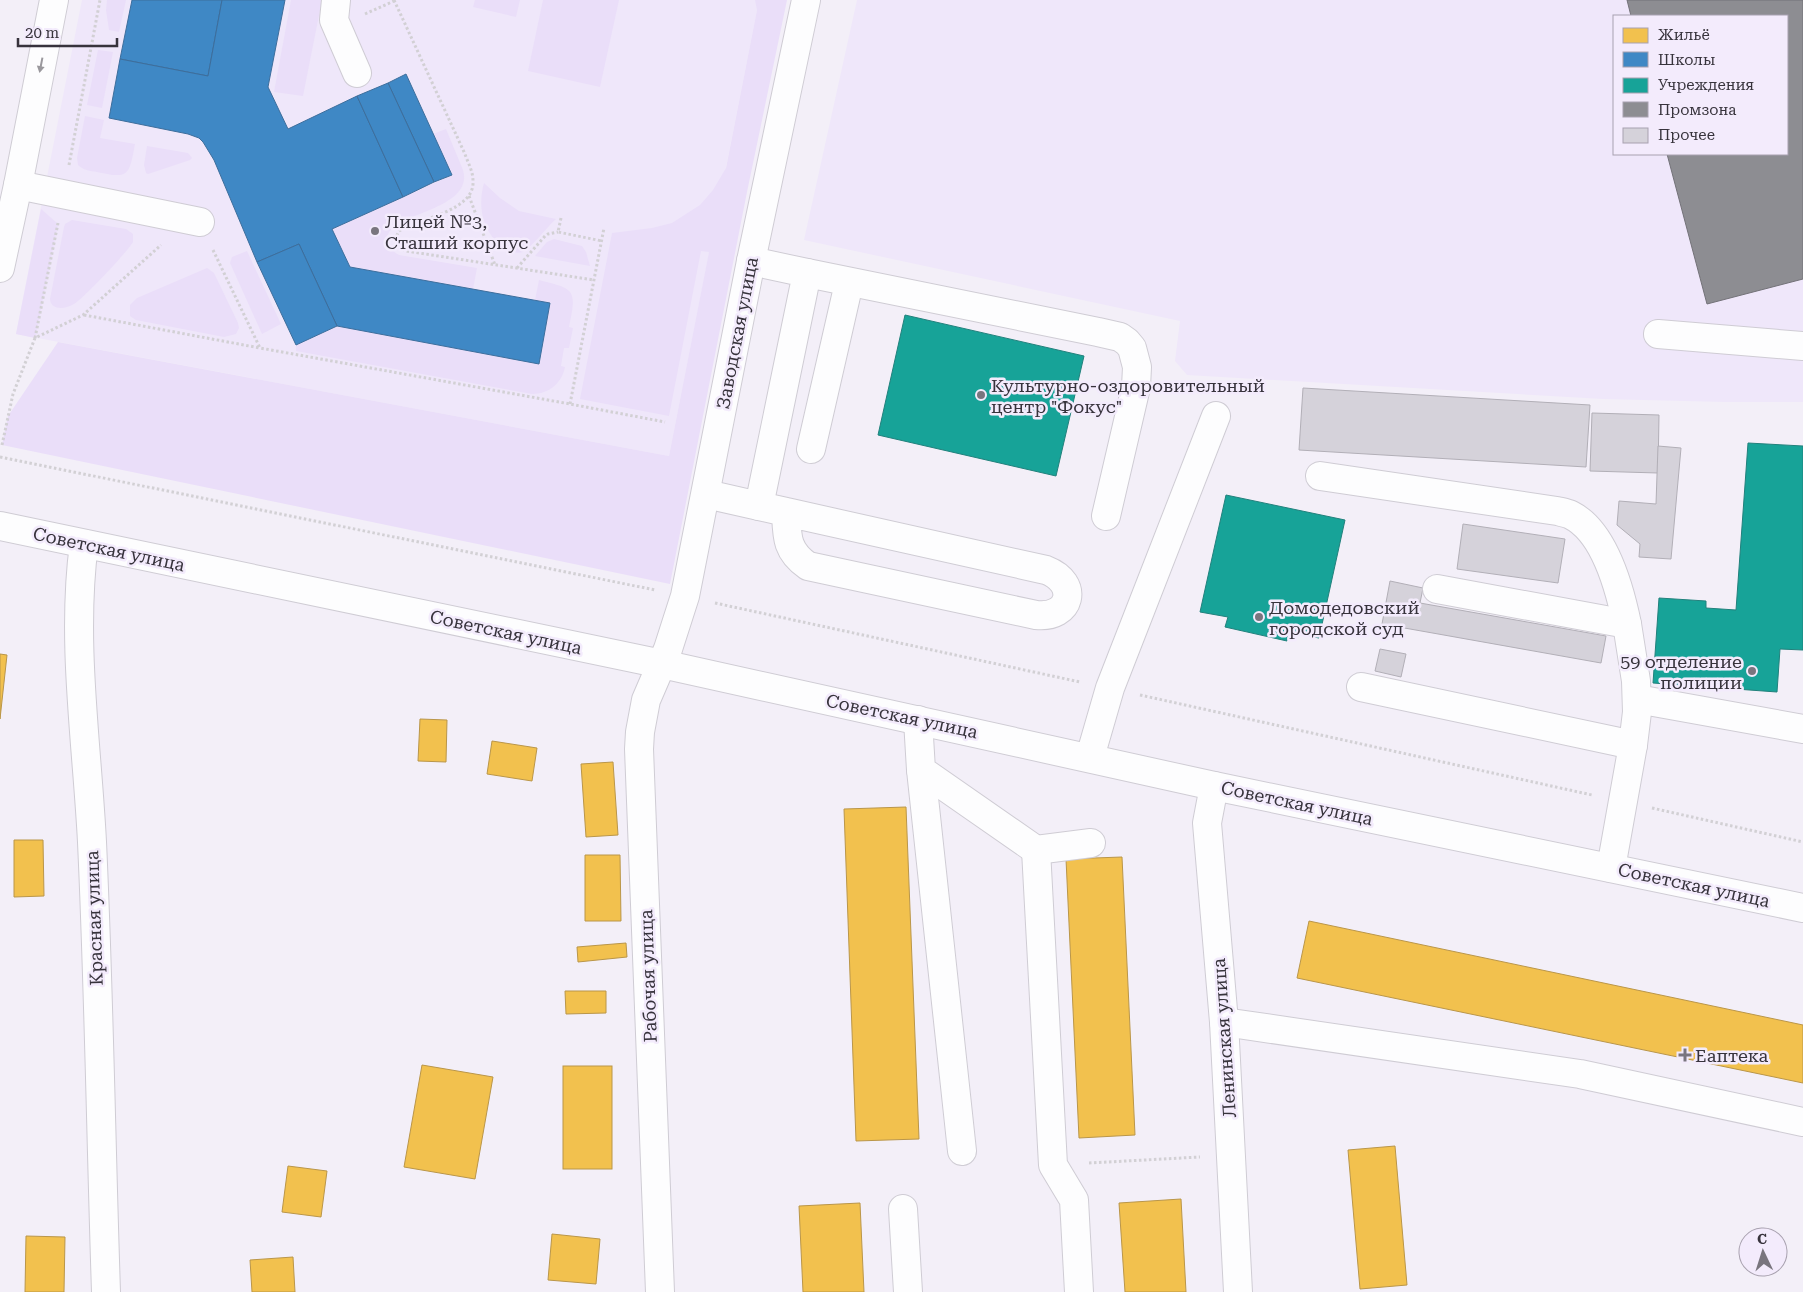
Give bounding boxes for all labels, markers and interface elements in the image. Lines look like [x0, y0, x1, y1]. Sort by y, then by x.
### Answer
scale bar [18, 15, 116, 47]
legend [1613, 15, 1788, 155]
text: 20 m [25, 24, 60, 42]
text: Жильё [1658, 26, 1710, 44]
text: Школы [1658, 51, 1715, 69]
one-way arrow [37, 57, 45, 73]
text: Учреждения [1658, 76, 1754, 94]
text: Промзона [1658, 101, 1736, 119]
text: Прочее [1658, 126, 1715, 144]
place label: Лицей №3, Сташий корпус [385, 211, 528, 253]
marker: Лицей №3, Сташий корпус [369, 225, 381, 237]
street label: Заводская улица [712, 255, 762, 411]
place label: Культурно-оздоровительный центр "Фокус" [991, 375, 1265, 417]
marker: Культурно-оздоровительный центр "Фокус" [975, 389, 987, 401]
street label: Советская улица [31, 523, 187, 575]
place label: Домодедовский городской суд [1269, 597, 1419, 639]
street label: Советская улица [428, 606, 584, 658]
marker: Домодедовский городской суд [1253, 611, 1265, 623]
place label: 59 отделение полиции [1620, 651, 1742, 693]
marker: 59 отделение полиции [1746, 665, 1758, 677]
street label: Советская улица [824, 690, 980, 742]
street label: Советская улица [1219, 777, 1375, 829]
street label: Красная улица [81, 850, 107, 986]
street label: Советская улица [1616, 859, 1772, 911]
street label: Рабочая улица [635, 909, 661, 1043]
street label: Ленинская улица [1208, 957, 1240, 1118]
place label: Еаптека [1695, 1045, 1769, 1066]
marker: Еаптека [1679, 1049, 1691, 1061]
north arrow [1738, 1227, 1788, 1277]
text: С [1757, 1231, 1768, 1247]

